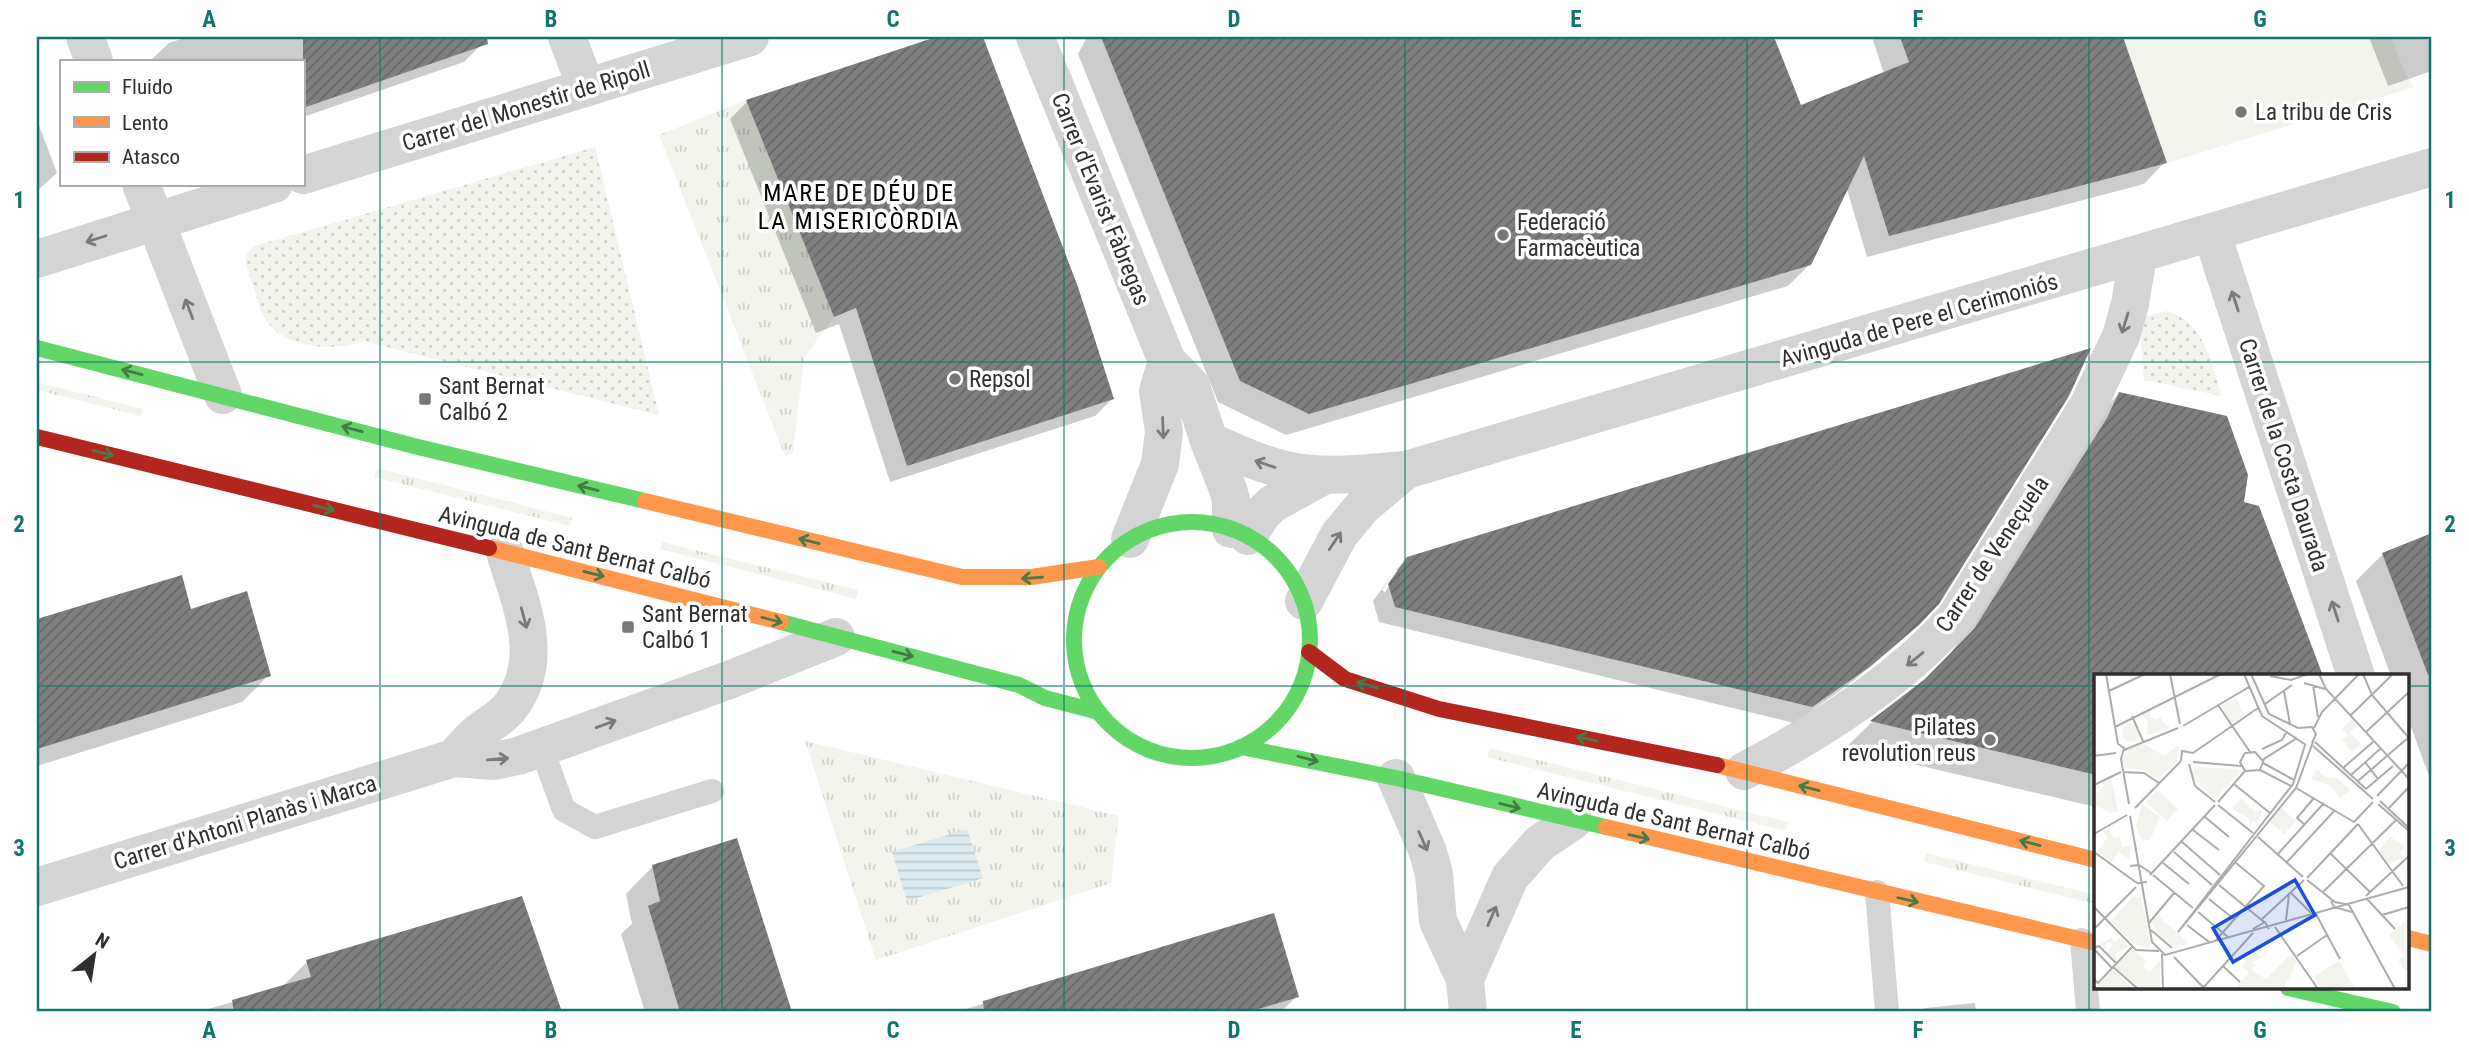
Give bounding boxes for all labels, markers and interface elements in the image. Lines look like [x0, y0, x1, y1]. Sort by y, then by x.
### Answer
text: A [202, 6, 216, 33]
text: B [545, 6, 557, 33]
text: C [886, 6, 900, 33]
text: D [1228, 6, 1241, 33]
text: E [1570, 6, 1582, 33]
text: F [1913, 6, 1924, 33]
text: G [2253, 6, 2267, 33]
street label: Carrer del Monestir de Ripoll [399, 56, 653, 157]
legend [60, 60, 304, 186]
text: Fluido [122, 75, 173, 99]
street label: Carrer d'Evarist Fàbregas [1046, 89, 1155, 309]
place label: La tribu de Cris [2255, 99, 2392, 126]
marker: La tribu de Cris [2233, 104, 2249, 120]
text: Lento [122, 111, 169, 135]
text: Atasco [122, 145, 180, 169]
district label: MARE DE DÉU DE LA MISERICÒRDIA [758, 179, 960, 235]
text: 1 [13, 187, 25, 214]
text: 1 [2444, 187, 2456, 214]
place label: Federació Farmacèutica [1517, 209, 1640, 262]
marker: Federació Farmacèutica [1495, 227, 1511, 243]
one-way arrow [85, 234, 107, 247]
street label: Avinguda de Pere el Cerimoniós [1777, 268, 2061, 373]
one-way arrow [2228, 291, 2240, 313]
one-way arrow [182, 298, 195, 320]
one-way arrow [2117, 311, 2130, 333]
street label: Carrer de la Costa Daurada [2233, 335, 2334, 575]
one-way arrow [121, 365, 144, 378]
place label: Repsol [969, 366, 1031, 393]
marker: Repsol [947, 371, 963, 387]
place label: Sant Bernat Calbó 2 [439, 373, 544, 426]
marker: Sant Bernat Calbó 2 [417, 391, 433, 407]
one-way arrow [1157, 416, 1170, 439]
one-way arrow [341, 422, 364, 435]
one-way arrow [91, 447, 114, 460]
one-way arrow [1255, 457, 1277, 469]
street label: Carrer de Veneçuela [1930, 471, 2055, 637]
one-way arrow [577, 481, 600, 494]
street label: Avinguda de Sant Bernat Calbó [436, 501, 714, 594]
one-way arrow [312, 502, 335, 515]
text: 2 [13, 511, 25, 538]
text: 2 [2444, 511, 2456, 538]
one-way arrow [1328, 532, 1343, 551]
one-way arrow [798, 534, 821, 547]
one-way arrow [582, 568, 605, 581]
one-way arrow [1021, 572, 1044, 585]
place label: Sant Bernat Calbó 1 [642, 601, 747, 654]
one-way arrow [2327, 601, 2340, 623]
one-way arrow [518, 606, 531, 629]
one-way arrow [760, 614, 783, 627]
marker: Sant Bernat Calbó 1 [620, 619, 636, 635]
one-way arrow [891, 648, 913, 661]
one-way arrow [1906, 651, 1924, 666]
inset map [2094, 674, 2410, 990]
one-way arrow [1356, 678, 1378, 691]
place label: Pilates revolution reus [1842, 714, 1976, 767]
one-way arrow [594, 717, 616, 729]
one-way arrow [1576, 732, 1599, 746]
marker: Pilates revolution reus [1982, 732, 1998, 748]
one-way arrow [487, 752, 509, 765]
one-way arrow [1296, 753, 1319, 766]
street label: Carrer d'Antoni Planàs i Marca [110, 770, 380, 875]
street label: Avinguda de Sant Bernat Calbó [1535, 777, 1813, 866]
one-way arrow [1799, 781, 1821, 794]
one-way arrow [1498, 800, 1521, 813]
one-way arrow [1417, 830, 1430, 851]
one-way arrow [1627, 830, 1650, 844]
text: 3 [13, 835, 25, 862]
text: 3 [2444, 835, 2456, 862]
one-way arrow [2019, 836, 2042, 849]
one-way arrow [1896, 893, 1919, 907]
one-way arrow [1486, 906, 1499, 927]
north arrow [60, 920, 130, 990]
text: N [91, 928, 113, 954]
text: A [202, 1017, 216, 1044]
text: B [545, 1017, 557, 1044]
text: C [886, 1017, 900, 1044]
text: D [1228, 1017, 1241, 1044]
text: E [1570, 1017, 1582, 1044]
text: F [1913, 1017, 1924, 1044]
text: G [2253, 1017, 2267, 1044]

